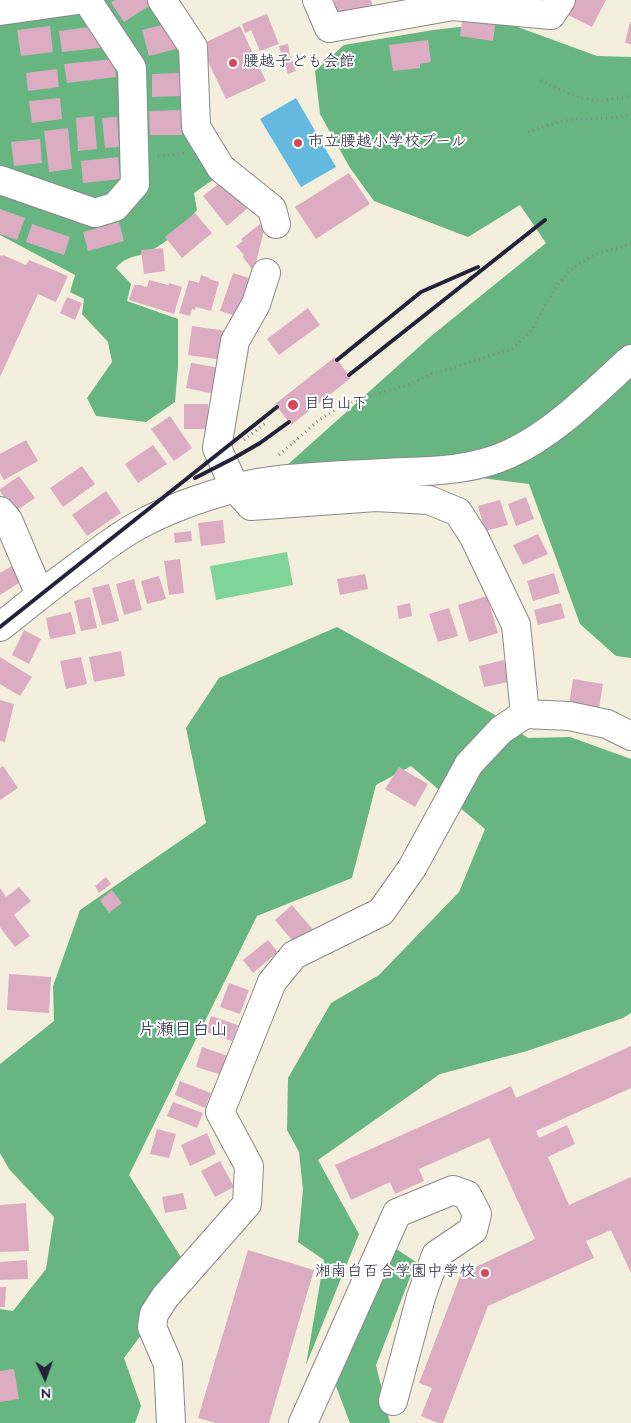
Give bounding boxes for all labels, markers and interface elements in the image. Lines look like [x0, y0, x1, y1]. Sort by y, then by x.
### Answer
place label: 腰越子ども会館 [243, 53, 355, 73]
marker: 腰越子ども会館 [227, 57, 239, 69]
place label: 市立腰越小学校プール [308, 133, 467, 153]
marker: 市立腰越小学校プール [292, 137, 304, 149]
place label: 目白山下 [304, 395, 368, 415]
marker: 目白山下 [286, 398, 300, 412]
district label: 片瀬目白山 [138, 1020, 228, 1042]
place label: 湘南白百合学園中学校 [315, 1263, 475, 1283]
marker: 湘南白百合学園中学校 [479, 1267, 491, 1279]
north arrow [20, 1353, 70, 1403]
text: N [41, 1383, 51, 1403]

